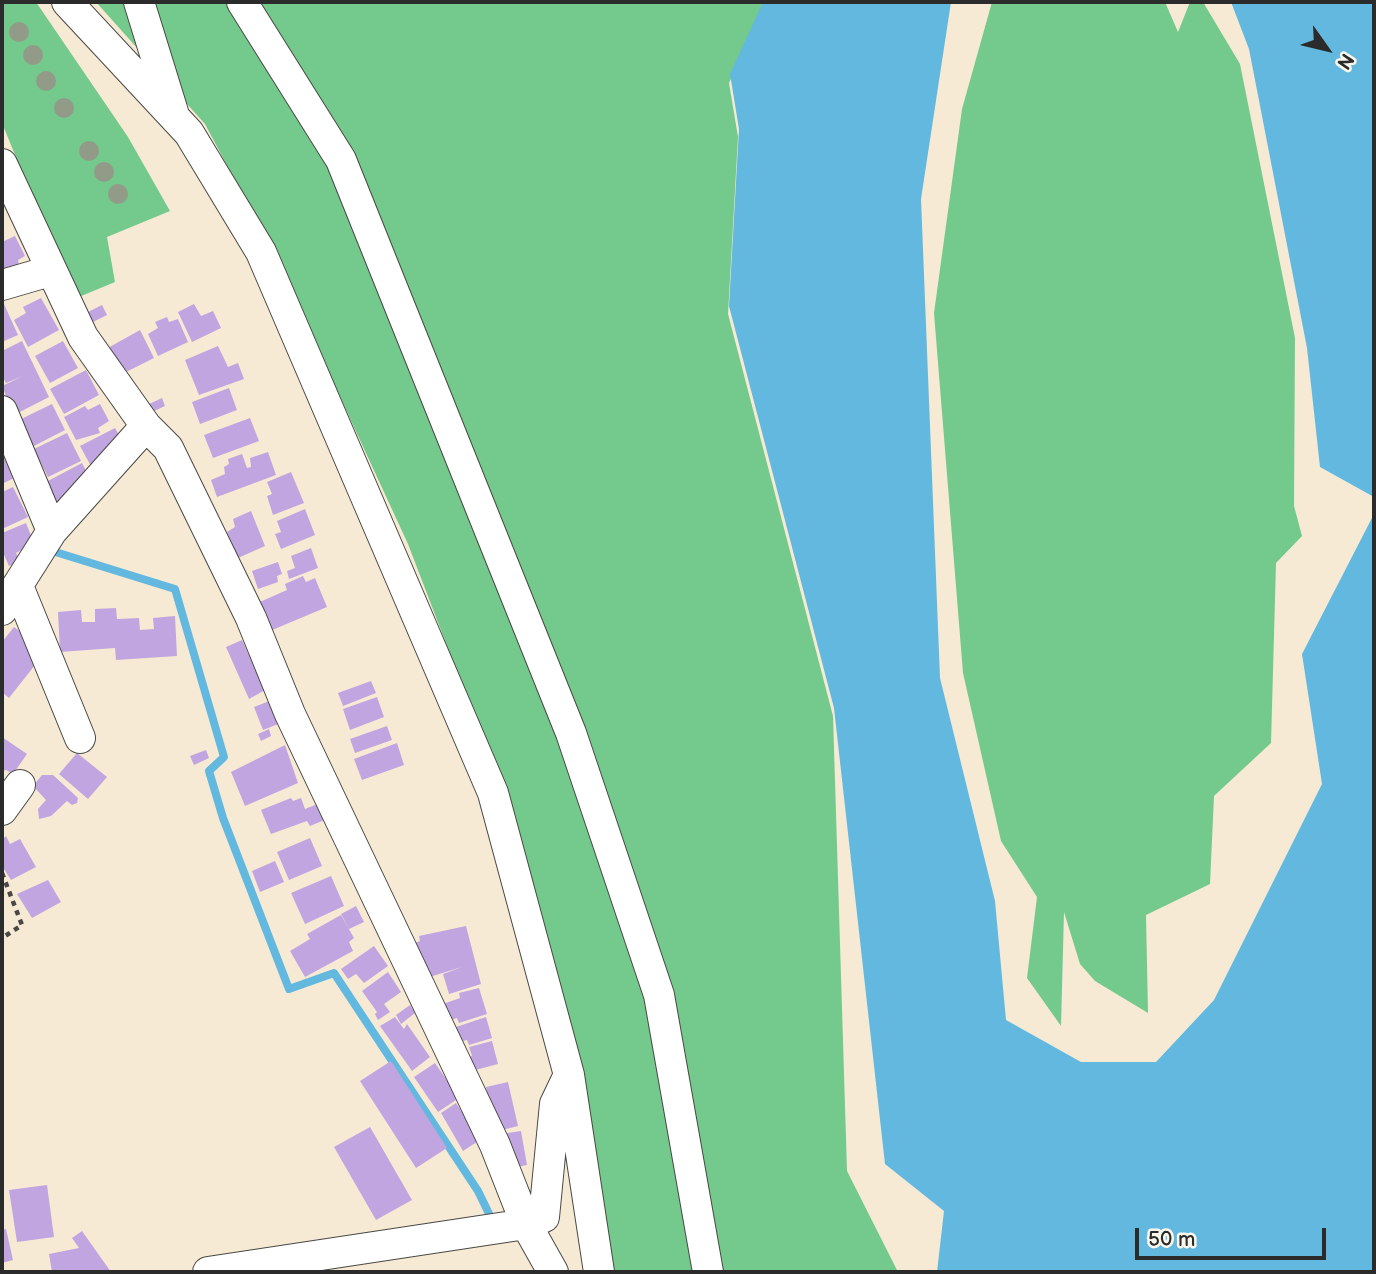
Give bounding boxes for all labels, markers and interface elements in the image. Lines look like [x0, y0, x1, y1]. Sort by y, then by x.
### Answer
north arrow [1292, 14, 1362, 84]
text: N [1331, 49, 1358, 73]
scale bar [1138, 1214, 1329, 1258]
text: 50 m [1148, 1227, 1195, 1252]

